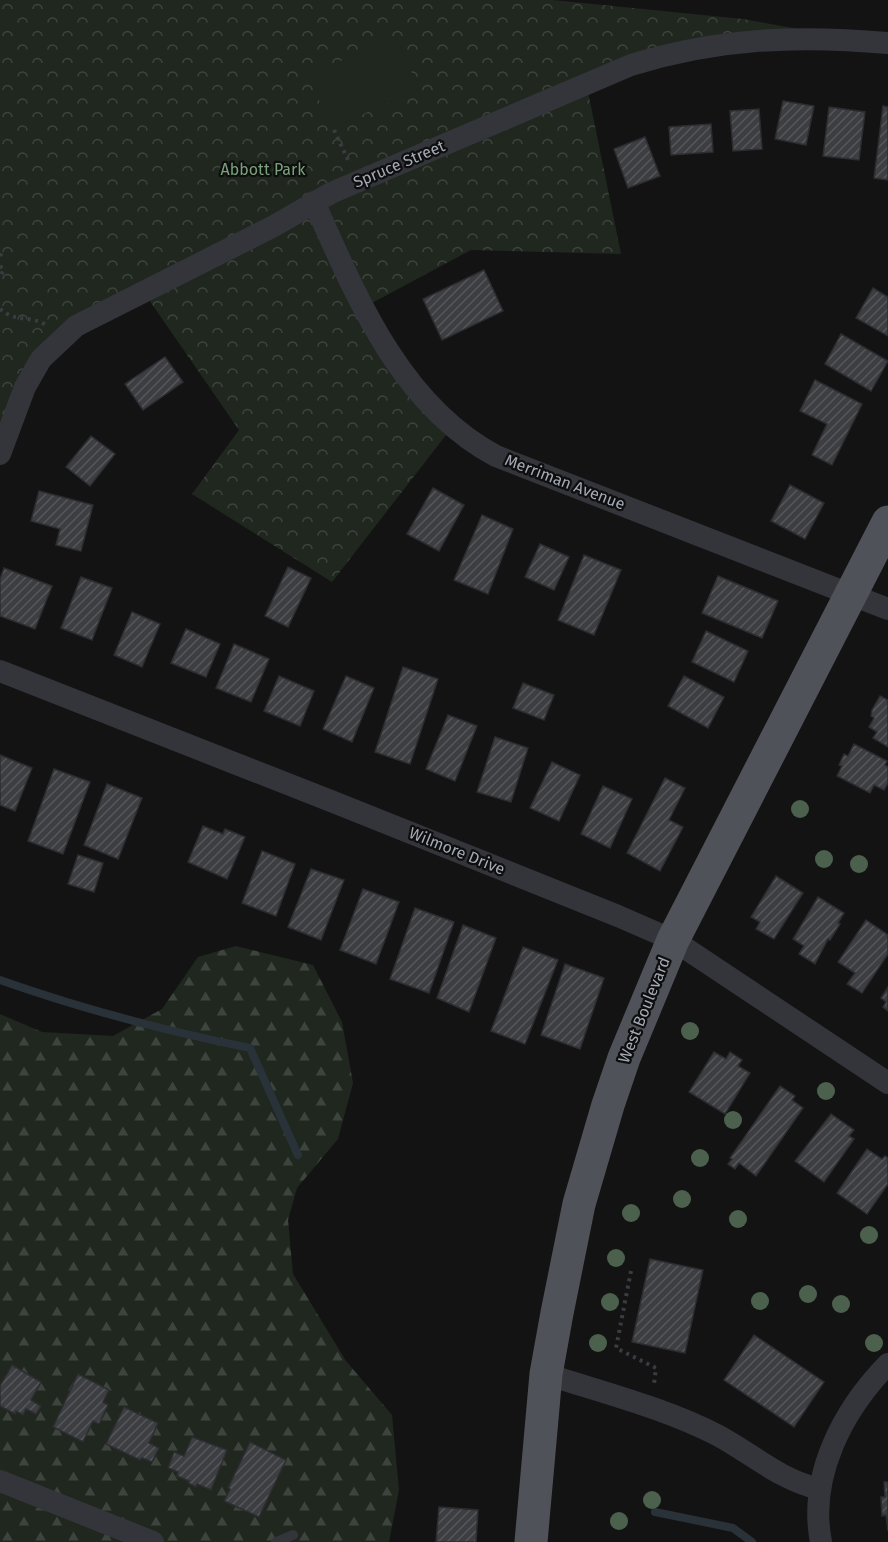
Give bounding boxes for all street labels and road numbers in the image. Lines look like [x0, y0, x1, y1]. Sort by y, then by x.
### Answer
street label: Spruce Street [350, 136, 448, 192]
street label: Merriman Avenue [502, 450, 628, 514]
street label: Wilmore Drive [406, 823, 508, 879]
street label: West Boulevard [614, 954, 674, 1066]

